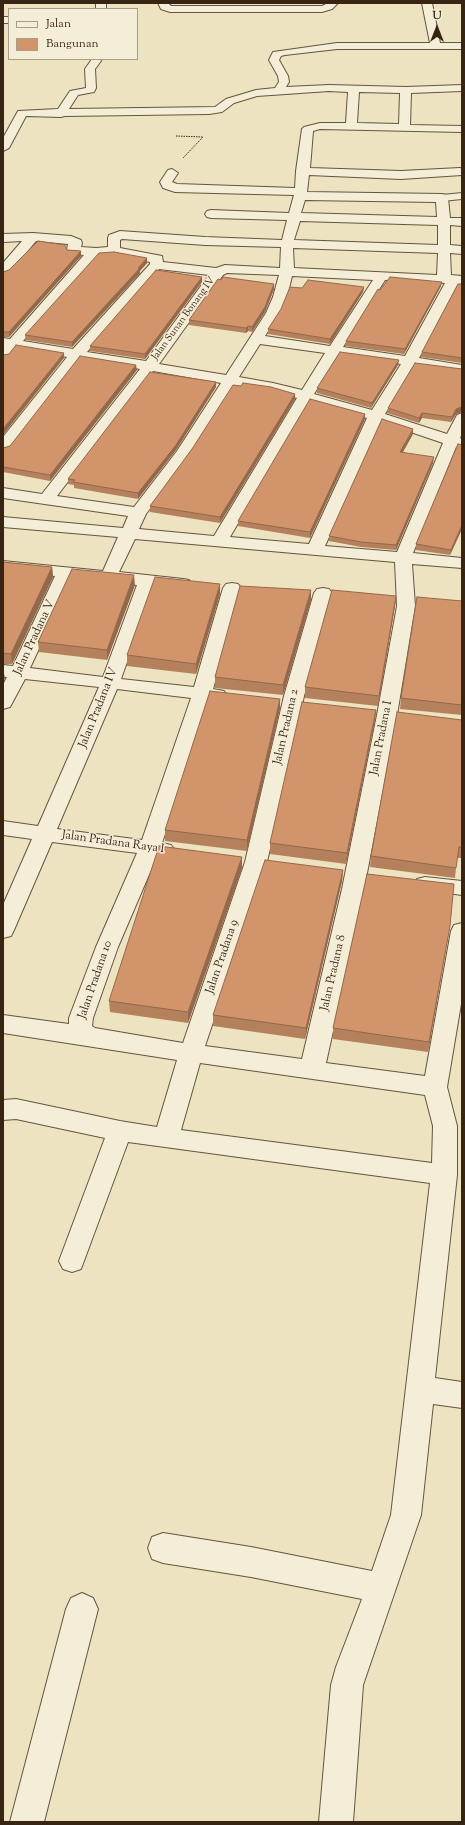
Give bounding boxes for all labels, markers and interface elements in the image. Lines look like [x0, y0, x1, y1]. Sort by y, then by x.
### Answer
legend [8, 8, 138, 60]
north arrow [417, 8, 457, 48]
text: U [433, 8, 441, 24]
text: Jalan [46, 15, 71, 33]
text: Bangunan [46, 35, 99, 53]
street label: Jalan Sunan Bonang IV [150, 275, 218, 363]
street label: Jalan Pradana V [11, 598, 59, 678]
street label: Jalan Pradana IV [76, 666, 122, 750]
street label: Jalan Pradana 2 [271, 688, 303, 766]
street label: Jalan Pradana I [368, 700, 396, 776]
street label: Jalan Pradana Raya I [61, 829, 165, 857]
street label: Jalan Pradana 9 [204, 918, 242, 996]
street label: Jalan Pradana 8 [318, 934, 350, 1012]
street label: Jalan Pradana 10 [76, 939, 116, 1021]

